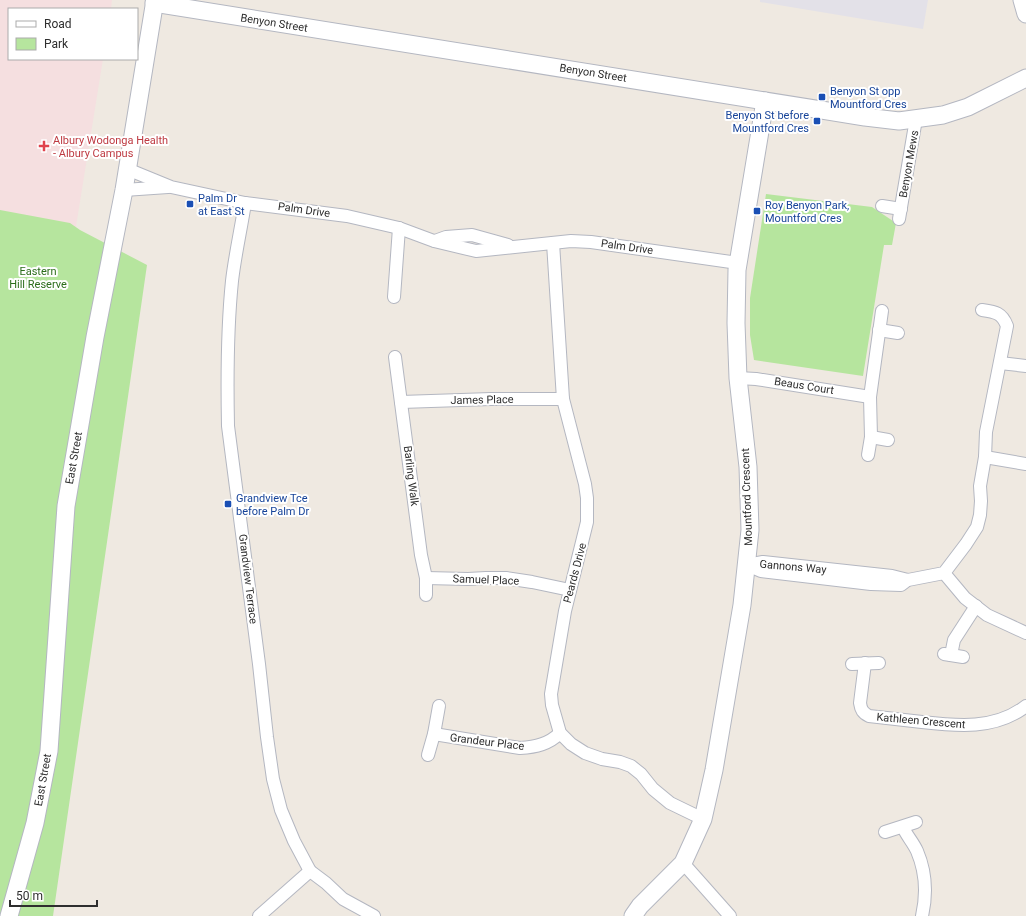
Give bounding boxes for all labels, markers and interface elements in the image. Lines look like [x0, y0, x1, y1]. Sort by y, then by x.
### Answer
legend [8, 8, 138, 60]
street label: Benyon Street [239, 11, 309, 35]
text: Road [44, 17, 72, 31]
text: Park [44, 37, 69, 51]
street label: Benyon Street [558, 61, 628, 85]
place label: Benyon St opp Mountford Cres [830, 85, 907, 111]
marker: Benyon St opp Mountford Cres [817, 92, 827, 102]
place label: Benyon St before Mountford Cres [726, 109, 809, 135]
marker: Benyon St before Mountford Cres [812, 116, 822, 126]
street label: Benyon Mews [897, 129, 921, 199]
place label: Albury Wodonga Health - Albury Campus [53, 134, 168, 160]
marker: Albury Wodonga Health - Albury Campus [38, 140, 50, 152]
place label: Palm Dr at East St [198, 192, 245, 218]
marker: Palm Dr at East St [185, 199, 195, 209]
place label: Roy Benyon Park, Mountford Cres [765, 199, 849, 225]
street label: Palm Drive [277, 200, 331, 220]
marker: Roy Benyon Park, Mountford Cres [752, 206, 762, 216]
street label: Palm Drive [600, 237, 654, 257]
park label: Eastern Hill Reserve [9, 265, 67, 291]
street label: Beaus Court [773, 375, 835, 397]
street label: James Place [450, 393, 514, 407]
street label: East Street [63, 430, 85, 485]
street label: Barling Walk [401, 445, 421, 507]
street label: Mountford Crescent [739, 447, 755, 546]
place label: Grandview Tce before Palm Dr [236, 492, 309, 518]
marker: Grandview Tce before Palm Dr [223, 499, 233, 509]
street label: Grandview Terrace [236, 533, 260, 625]
street label: Peards Drive [561, 541, 589, 604]
street label: Gannons Way [759, 558, 828, 576]
street label: Samuel Place [452, 572, 520, 588]
street label: Kathleen Crescent [876, 711, 966, 731]
street label: Grandeur Place [449, 731, 525, 753]
street label: East Street [32, 752, 54, 807]
scale bar [10, 882, 97, 908]
text: 50 m [16, 889, 43, 903]

